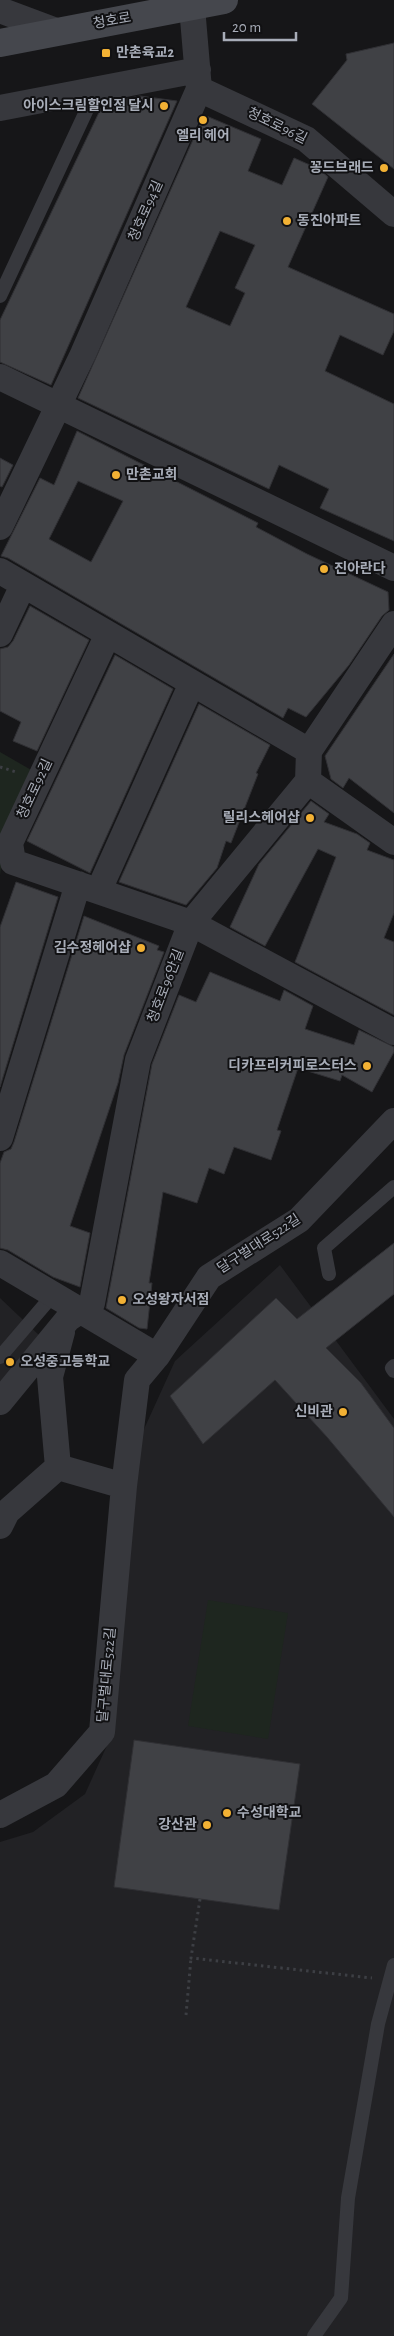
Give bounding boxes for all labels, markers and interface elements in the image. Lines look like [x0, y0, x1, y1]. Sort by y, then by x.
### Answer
street label: 청호로 [92, 10, 132, 31]
scale bar [224, 10, 296, 42]
text: 20 m [232, 20, 261, 35]
place label: 만촌육교2 [116, 45, 175, 60]
marker: 만촌육교2 [100, 47, 112, 59]
place label: 아이스크림할인점 달시 [23, 97, 154, 113]
marker: 아이스크림할인점 달시 [158, 100, 170, 112]
street label: 청호로96길 [245, 105, 310, 146]
marker: 엘리 헤어 [197, 114, 209, 126]
place label: 엘리 헤어 [176, 128, 230, 143]
place label: 꽁드브래드 [310, 160, 374, 175]
marker: 꽁드브래드 [378, 162, 390, 174]
street label: 청호로94길 [126, 178, 166, 243]
place label: 동진아파트 [297, 213, 362, 228]
marker: 동진아파트 [281, 215, 293, 227]
place label: 만촌교회 [126, 467, 178, 482]
marker: 만촌교회 [110, 469, 122, 481]
place label: 진아란다 [334, 561, 386, 576]
marker: 진아란다 [318, 563, 330, 575]
street label: 청호로92길 [14, 756, 55, 821]
place label: 릴리스헤어샵 [223, 810, 300, 825]
marker: 릴리스헤어샵 [304, 812, 316, 824]
place label: 김수정헤어샵 [54, 940, 131, 955]
marker: 김수정헤어샵 [135, 942, 147, 954]
street label: 청호로96안길 [145, 947, 186, 1025]
place label: 디카프리커피로스터스 [228, 1058, 357, 1073]
marker: 디카프리커피로스터스 [361, 1060, 373, 1072]
street label: 달구벌대로522길 [214, 1211, 303, 1276]
place label: 오성왕자서점 [132, 1292, 209, 1307]
marker: 오성왕자서점 [116, 1294, 128, 1306]
place label: 오성중고등학교 [20, 1353, 110, 1369]
marker: 오성중고등학교 [4, 1356, 16, 1368]
place label: 신비관 [294, 1404, 333, 1419]
marker: 신비관 [337, 1406, 349, 1418]
street label: 달구벌대로522길 [95, 1627, 118, 1723]
place label: 수성대학교 [237, 1804, 302, 1820]
marker: 수성대학교 [221, 1807, 233, 1819]
place label: 강산관 [158, 1817, 197, 1832]
marker: 강산관 [201, 1819, 213, 1831]

